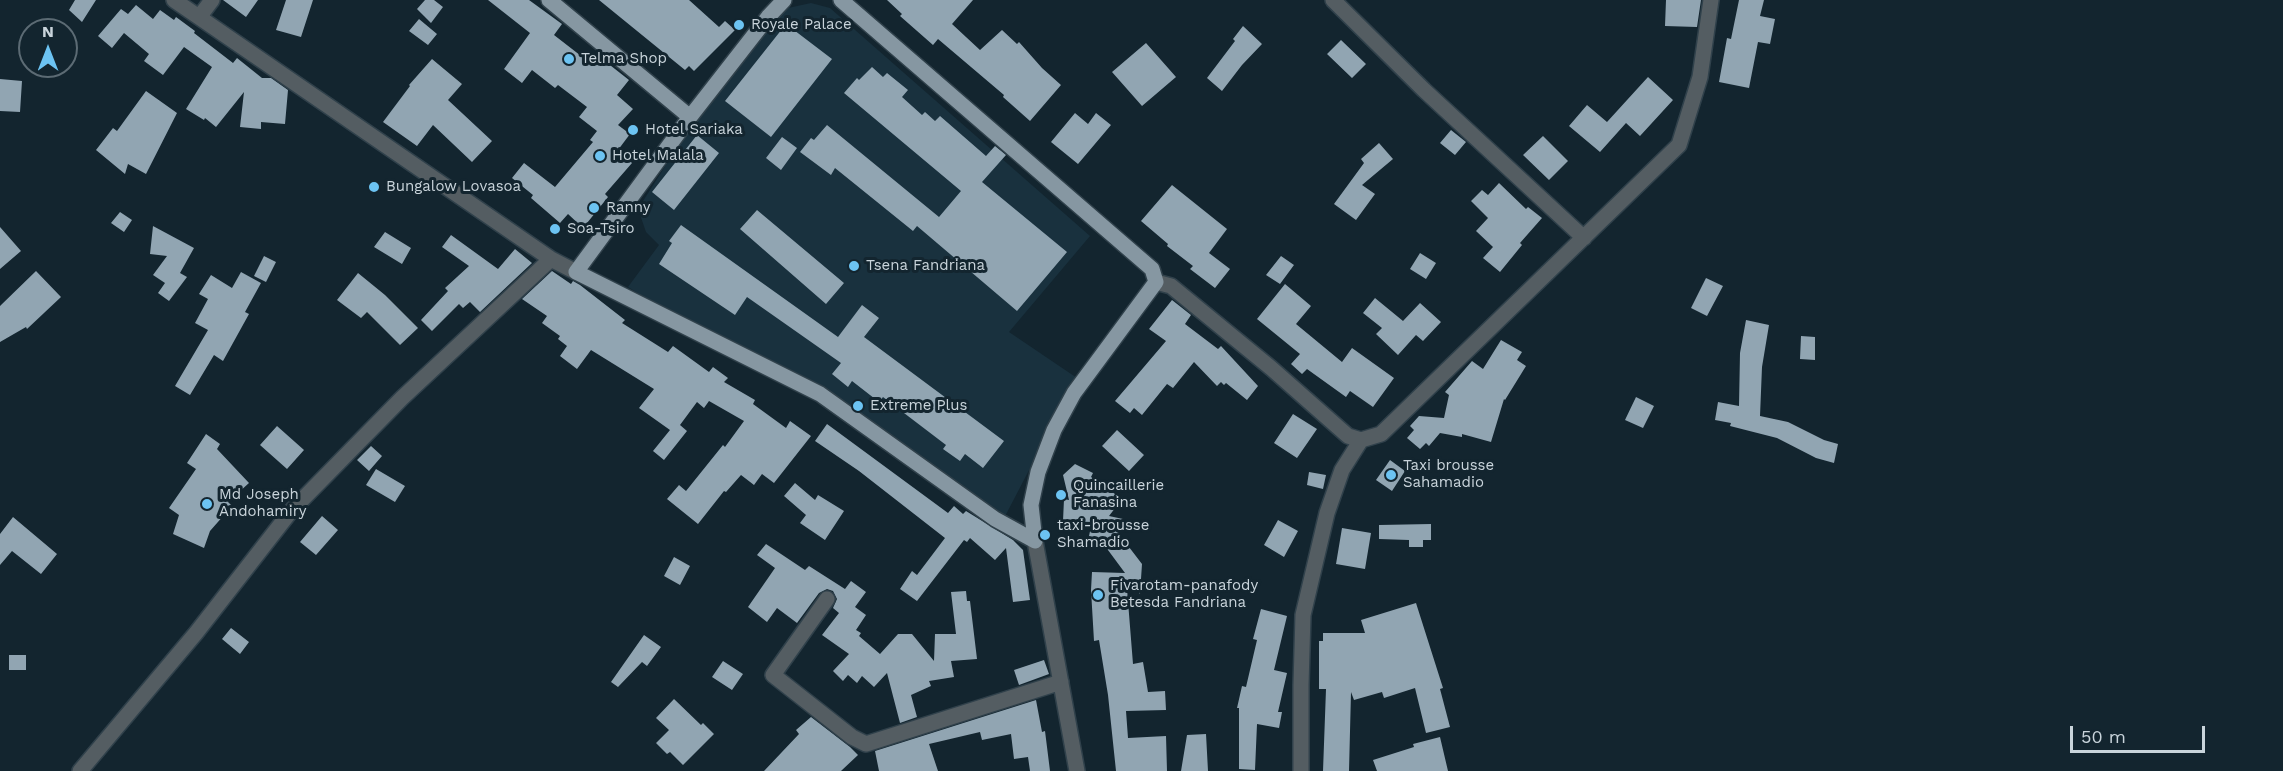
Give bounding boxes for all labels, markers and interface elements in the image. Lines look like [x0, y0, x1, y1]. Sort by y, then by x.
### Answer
place label: Royale Palace [751, 16, 852, 34]
north arrow [18, 18, 78, 78]
marker: Royale Palace [732, 18, 746, 32]
text: N [42, 22, 54, 41]
place label: Telma Shop [581, 50, 667, 68]
marker: Telma Shop [562, 52, 576, 66]
place label: Hotel Sariaka [645, 121, 743, 139]
marker: Hotel Sariaka [626, 123, 640, 137]
place label: Hotel Malala [612, 147, 704, 165]
marker: Hotel Malala [593, 149, 607, 163]
place label: Bungalow Lovasoa [386, 178, 521, 196]
marker: Bungalow Lovasoa [367, 180, 381, 194]
place label: Ranny [606, 199, 651, 217]
marker: Ranny [587, 201, 601, 215]
place label: Soa-Tsiro [567, 220, 635, 238]
marker: Soa-Tsiro [548, 222, 562, 236]
place label: Tsena Fandriana [866, 257, 985, 275]
marker: Tsena Fandriana [847, 259, 861, 273]
place label: Extreme Plus [870, 397, 967, 415]
marker: Extreme Plus [851, 399, 865, 413]
place label: Taxi brousse Sahamadio [1403, 457, 1494, 492]
marker: Taxi brousse Sahamadio [1384, 468, 1398, 482]
place label: Quincaillerie Fanasina [1073, 477, 1164, 512]
place label: Md Joseph Andohamiry [219, 486, 307, 521]
marker: Quincaillerie Fanasina [1054, 488, 1068, 502]
marker: Md Joseph Andohamiry [200, 497, 214, 511]
place label: taxi-brousse Shamadio [1057, 517, 1149, 552]
marker: taxi-brousse Shamadio [1038, 528, 1052, 542]
place label: Fivarotam-panafody Betesda Fandriana [1110, 577, 1258, 612]
marker: Fivarotam-panafody Betesda Fandriana [1091, 588, 1105, 602]
scale bar [2073, 714, 2208, 752]
text: 50 m [2081, 726, 2126, 747]

